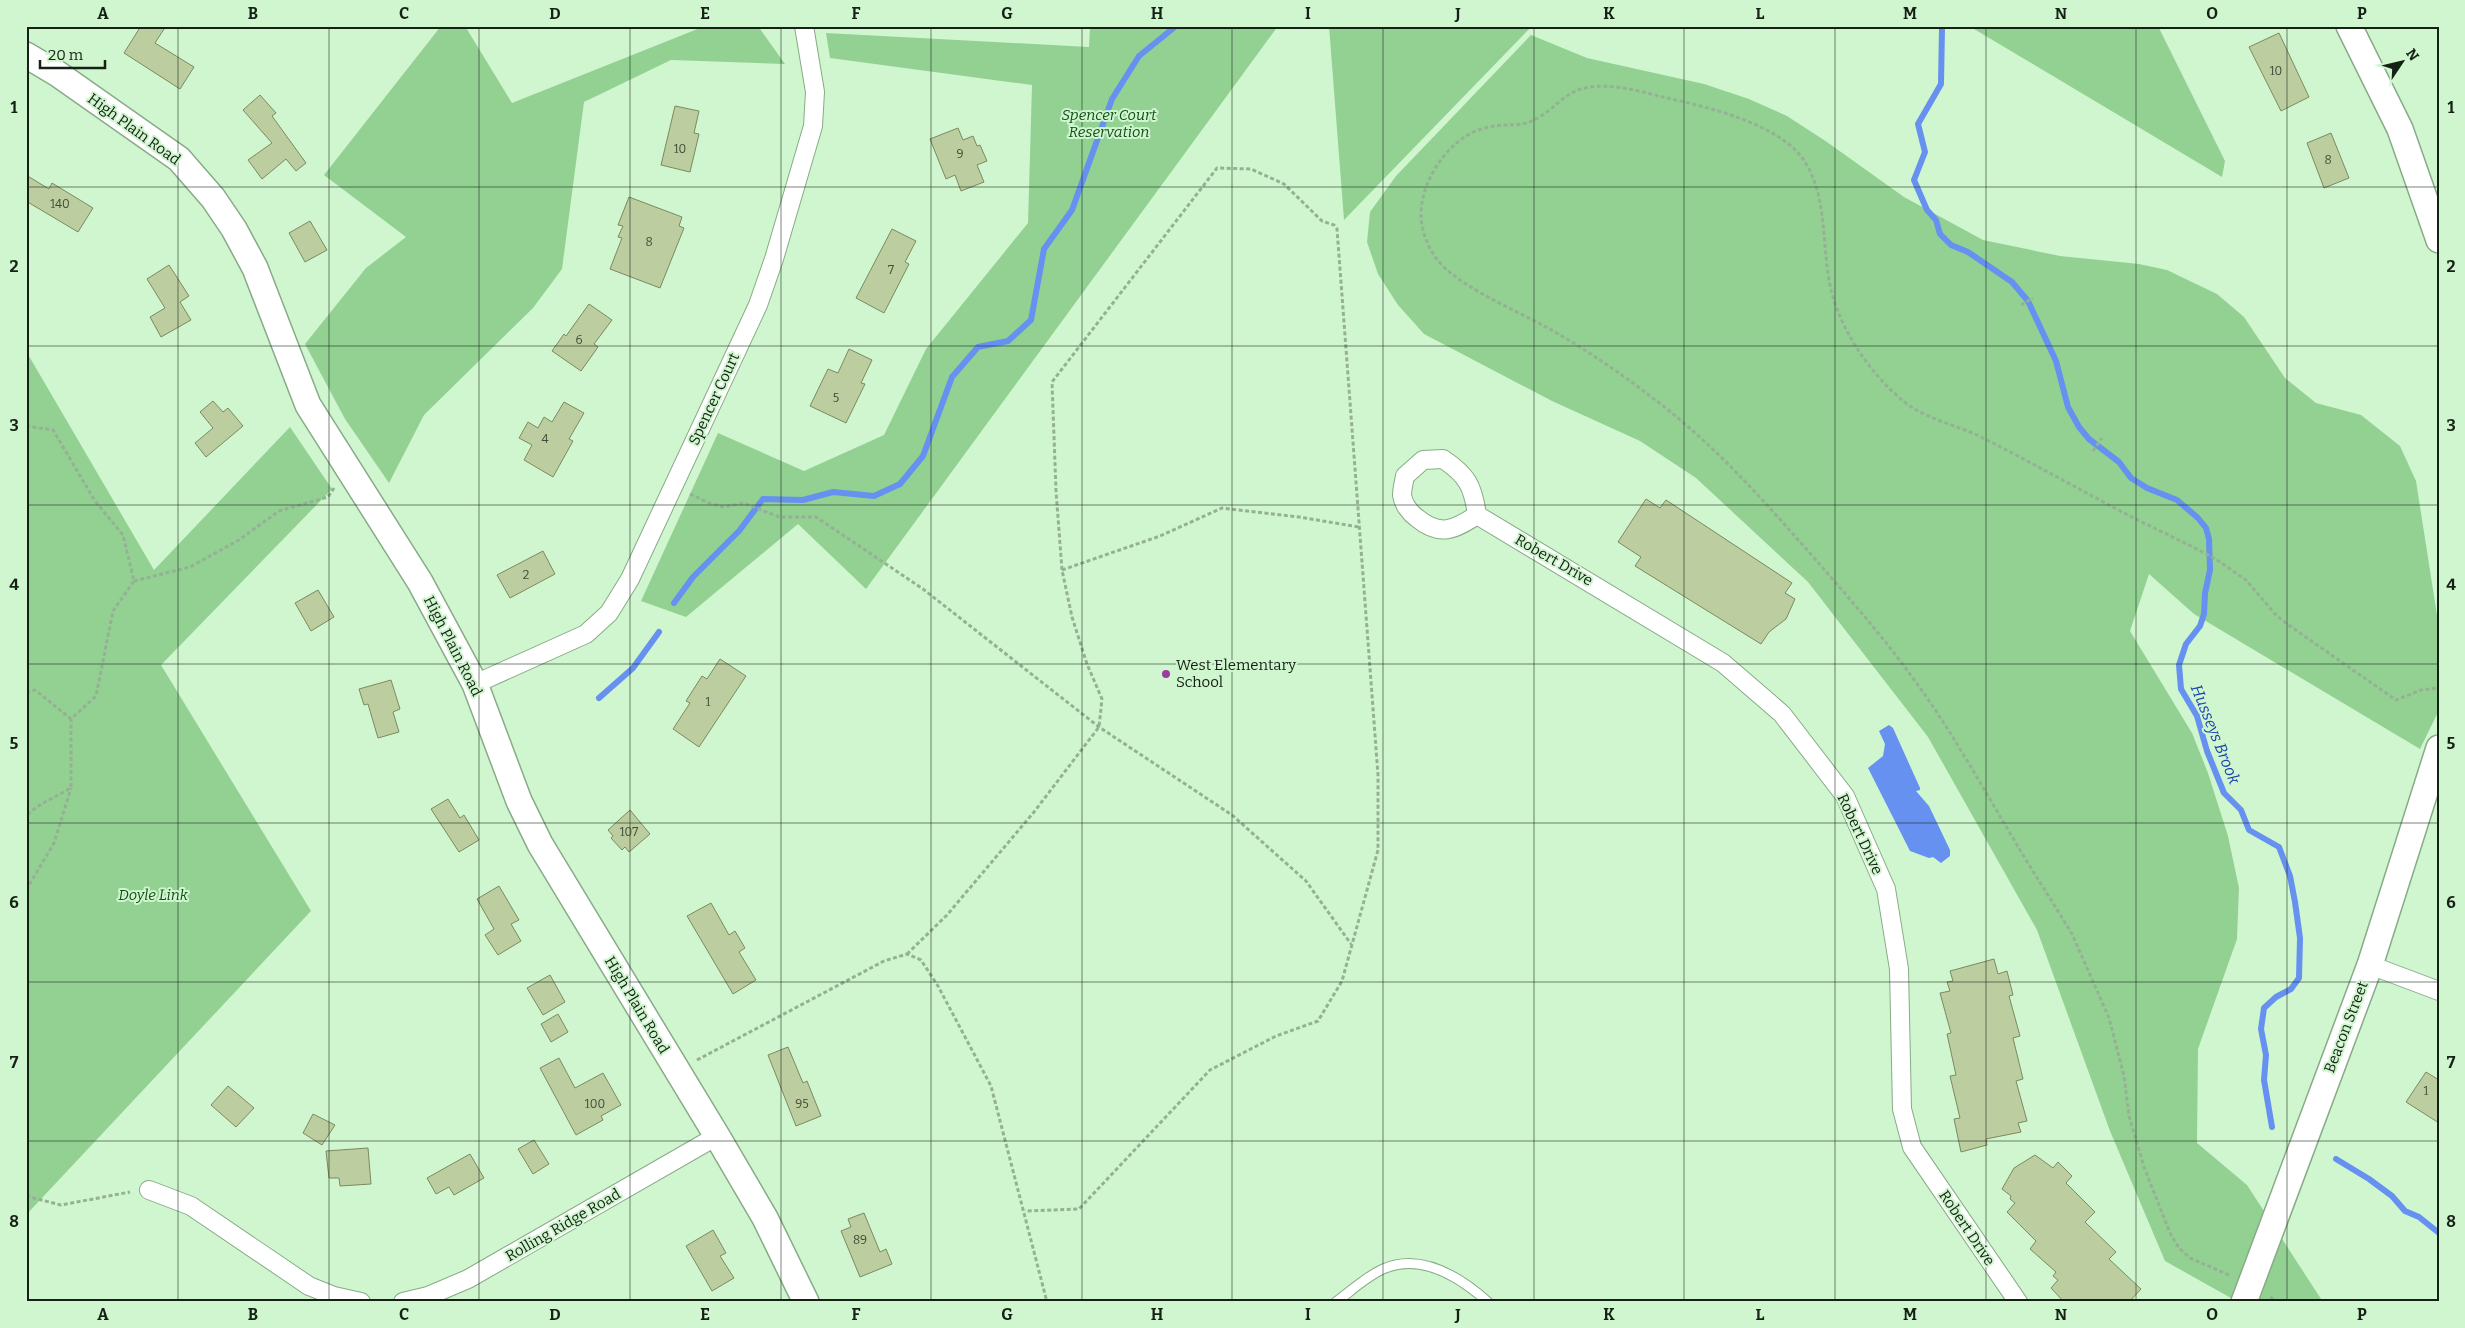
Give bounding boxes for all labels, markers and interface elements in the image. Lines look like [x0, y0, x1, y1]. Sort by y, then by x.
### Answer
text: A [97, 4, 109, 23]
text: B [248, 4, 258, 23]
text: C [399, 4, 409, 23]
text: D [549, 4, 561, 23]
text: E [700, 4, 710, 23]
text: F [852, 4, 861, 23]
text: G [1001, 4, 1013, 23]
text: H [1151, 4, 1164, 23]
text: I [1305, 4, 1311, 23]
text: J [1454, 4, 1461, 23]
text: K [1603, 4, 1615, 23]
text: L [1756, 4, 1765, 23]
text: M [1903, 4, 1917, 23]
text: N [2055, 4, 2067, 23]
text: O [2206, 4, 2218, 23]
text: P [2357, 4, 2367, 23]
scale bar [40, 38, 105, 70]
north arrow [2378, 38, 2428, 88]
text: 20 m [48, 46, 84, 64]
text: N [2402, 46, 2422, 64]
house number: 10 [2270, 64, 2282, 78]
street label: High Plain Road [84, 89, 184, 169]
text: 1 [11, 98, 18, 117]
text: 1 [2448, 98, 2455, 117]
park label: Spencer Court Reservation [1062, 106, 1157, 141]
house number: 10 [674, 142, 686, 156]
house number: 9 [956, 147, 964, 161]
house number: 8 [2324, 153, 2332, 167]
house number: 140 [50, 197, 70, 211]
house number: 8 [645, 235, 653, 249]
text: 2 [9, 257, 19, 276]
text: 2 [2446, 257, 2456, 276]
house number: 7 [888, 263, 894, 277]
house number: 6 [575, 333, 583, 347]
street label: Spencer Court [685, 350, 743, 448]
house number: 5 [833, 391, 839, 405]
text: 3 [9, 416, 19, 435]
text: 3 [2446, 416, 2456, 435]
house number: 4 [541, 432, 549, 446]
street label: Robert Drive [1512, 530, 1596, 590]
house number: 2 [523, 568, 529, 582]
text: 4 [9, 575, 19, 594]
text: 4 [2446, 575, 2456, 594]
street label: High Plain Road [420, 593, 486, 699]
place label: West Elementary School [1176, 656, 1296, 691]
marker: West Elementary School [1160, 668, 1172, 680]
water label: Husseys Brook [2187, 682, 2244, 787]
house number: 1 [706, 695, 711, 709]
text: 5 [10, 734, 19, 753]
text: 5 [2447, 734, 2456, 753]
street label: Robert Drive [1833, 791, 1887, 877]
house number: 107 [620, 825, 638, 839]
park label: Doyle Link [118, 886, 189, 904]
text: 6 [9, 893, 19, 912]
text: 6 [2446, 893, 2456, 912]
street label: High Plain Road [601, 953, 673, 1057]
street label: Beacon Street [2320, 978, 2372, 1075]
text: 7 [10, 1053, 19, 1072]
text: 7 [2447, 1053, 2456, 1072]
house number: 1 [2424, 1084, 2429, 1098]
house number: 100 [585, 1097, 605, 1111]
house number: 95 [795, 1097, 809, 1111]
street label: Rolling Ridge Road [502, 1185, 624, 1265]
street label: Robert Drive [1935, 1187, 1999, 1269]
text: 8 [9, 1212, 19, 1231]
text: 8 [2446, 1212, 2456, 1231]
house number: 89 [853, 1233, 867, 1247]
text: A [97, 1305, 109, 1324]
text: B [248, 1305, 258, 1324]
text: C [399, 1305, 409, 1324]
text: D [549, 1305, 561, 1324]
text: E [700, 1305, 710, 1324]
text: F [852, 1305, 861, 1324]
text: G [1001, 1305, 1013, 1324]
text: H [1151, 1305, 1164, 1324]
text: I [1305, 1305, 1311, 1324]
text: J [1454, 1305, 1461, 1324]
text: K [1603, 1305, 1615, 1324]
text: L [1756, 1305, 1765, 1324]
text: M [1903, 1305, 1917, 1324]
text: N [2055, 1305, 2067, 1324]
text: O [2206, 1305, 2218, 1324]
text: P [2357, 1305, 2367, 1324]

